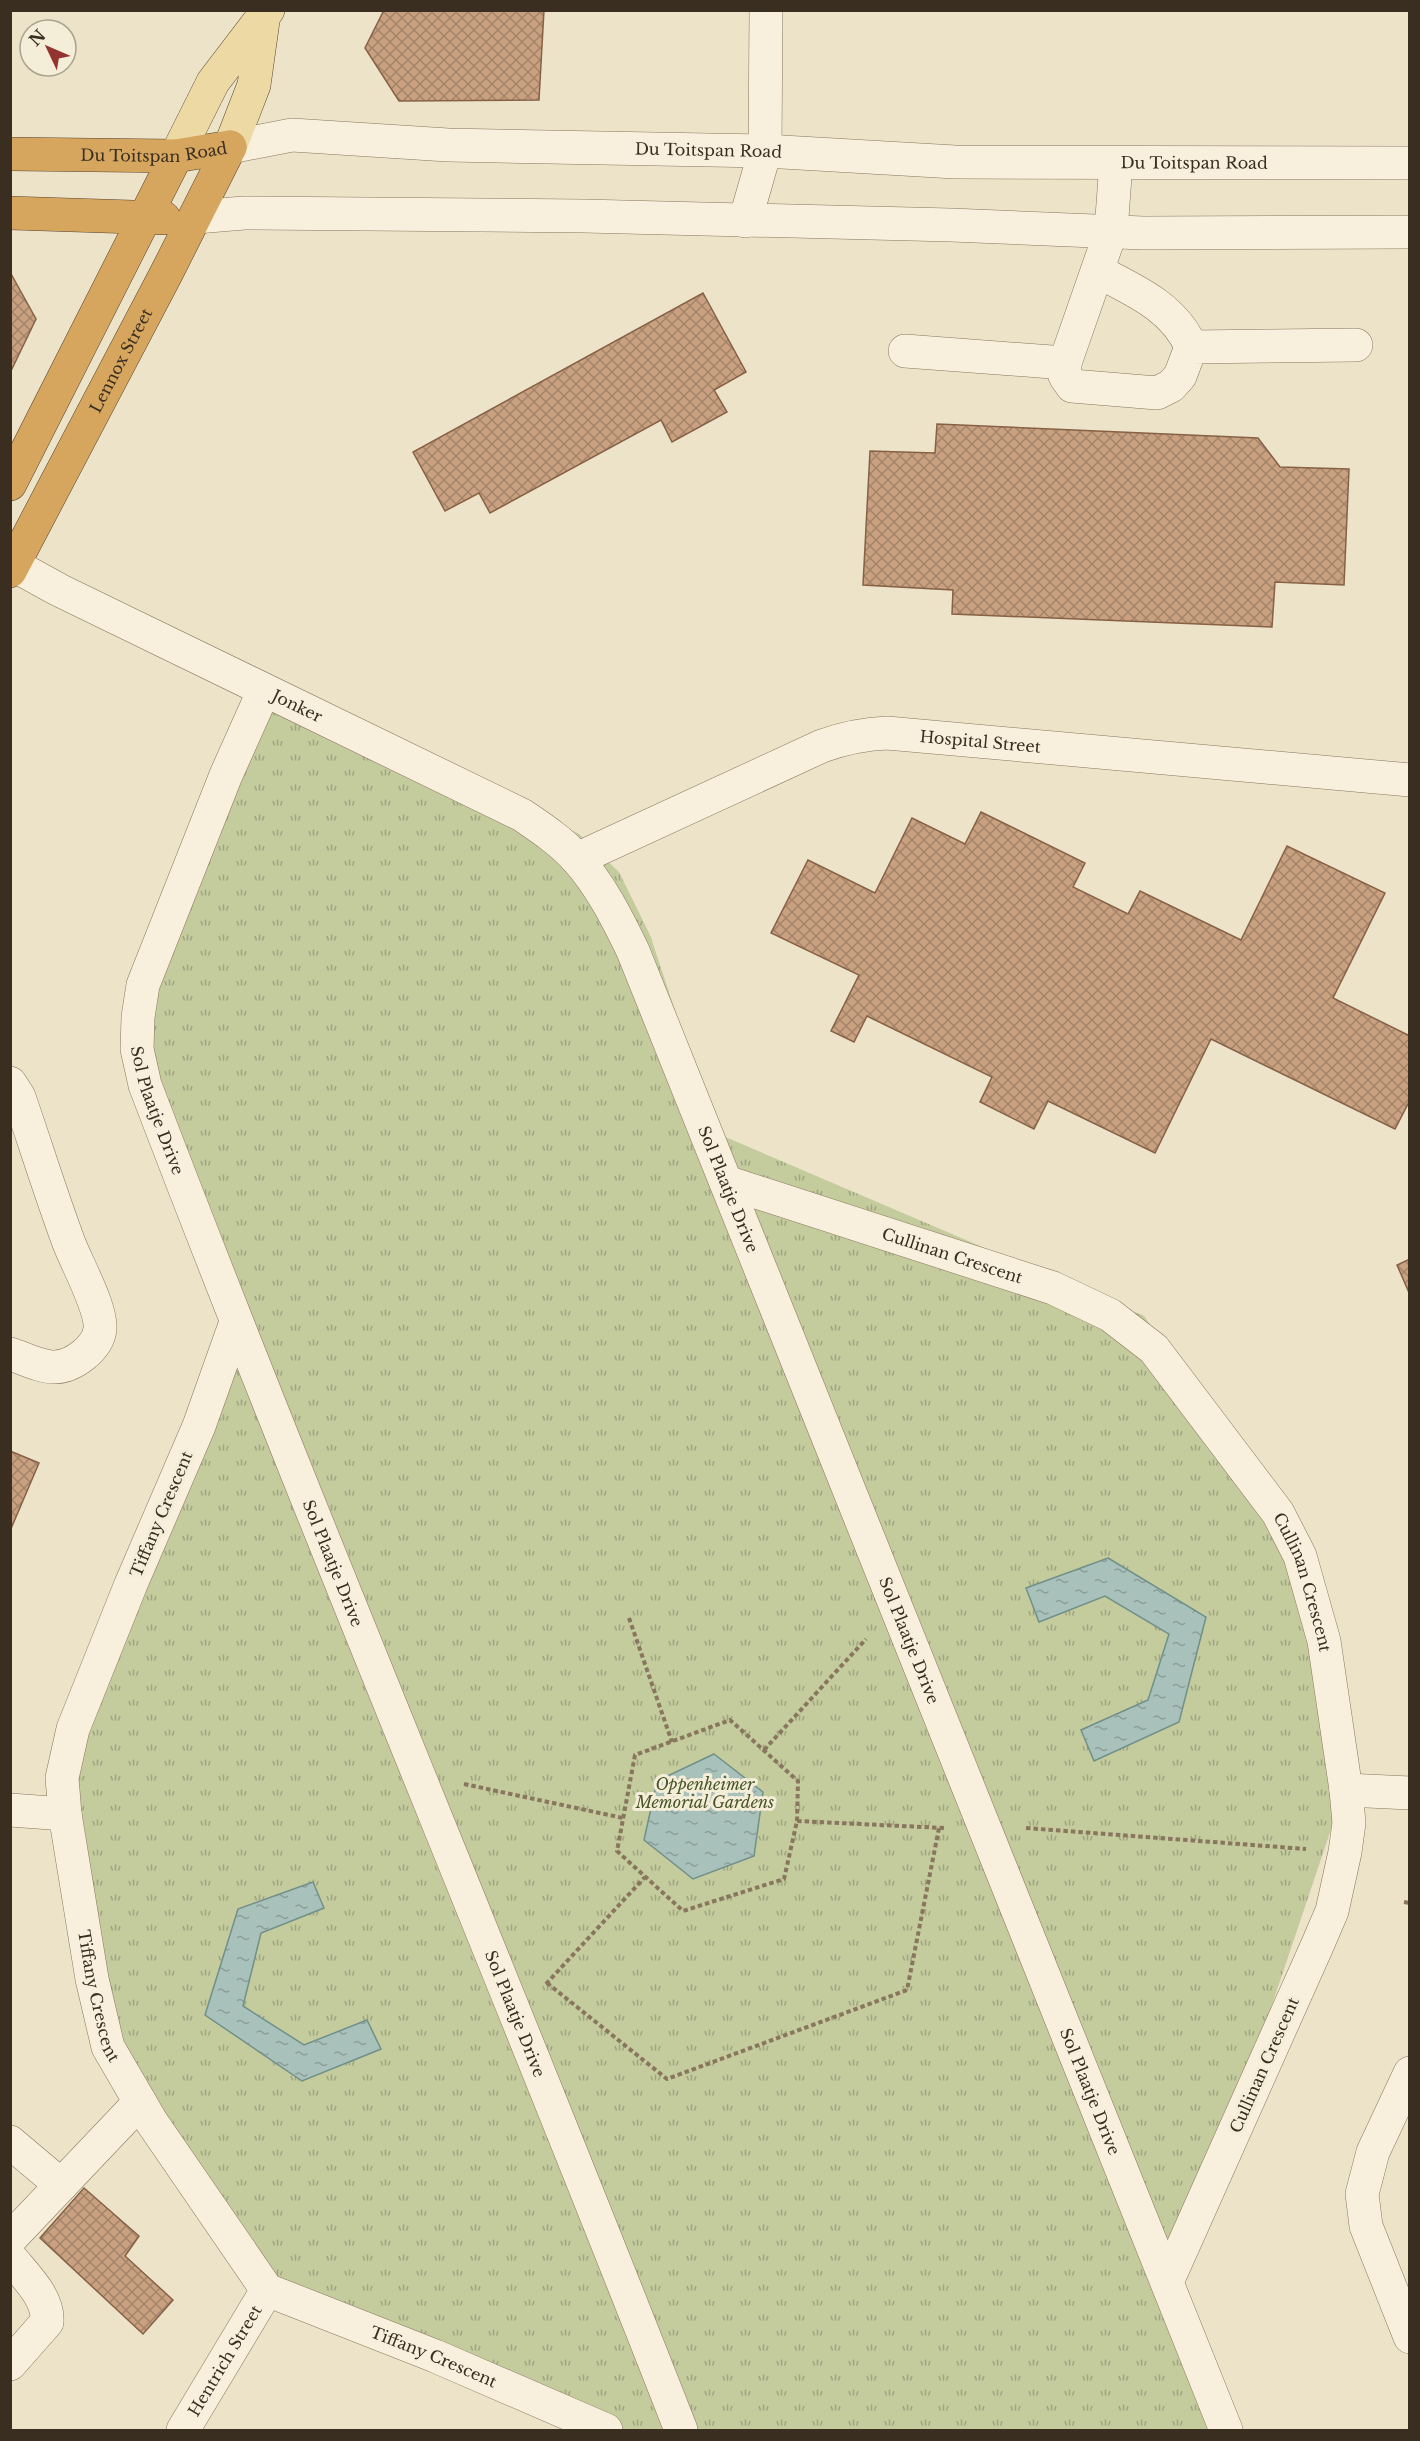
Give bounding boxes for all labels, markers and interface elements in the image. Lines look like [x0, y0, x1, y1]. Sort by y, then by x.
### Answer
north arrow [18, 18, 78, 78]
text: N [25, 25, 50, 50]
street label: Du Toitspan Road [80, 138, 229, 166]
street label: Du Toitspan Road [635, 139, 783, 162]
street label: Du Toitspan Road [1120, 152, 1268, 173]
street label: Lennox Street [85, 305, 156, 416]
street label: Jonker [267, 684, 326, 727]
street label: Hospital Street [919, 726, 1042, 757]
street label: Sol Plaatje Drive [127, 1044, 189, 1178]
street label: Sol Plaatje Drive [694, 1123, 763, 1256]
street label: Cullinan Crescent [880, 1223, 1025, 1288]
street label: Tiffany Crescent [125, 1448, 197, 1580]
street label: Sol Plaatje Drive [299, 1497, 368, 1630]
street label: Cullinan Crescent [1269, 1509, 1335, 1653]
street label: Sol Plaatje Drive [875, 1574, 944, 1707]
park label: Oppenheimer Memorial Gardens [635, 1774, 774, 1812]
street label: Tiffany Crescent [74, 1928, 124, 2065]
street label: Sol Plaatje Drive [481, 1947, 550, 2080]
street label: Cullinan Crescent [1225, 1994, 1303, 2136]
street label: Sol Plaatje Drive [1056, 2025, 1125, 2158]
street label: Hentrich Street [184, 2301, 266, 2420]
street label: Tiffany Crescent [368, 2322, 500, 2392]

